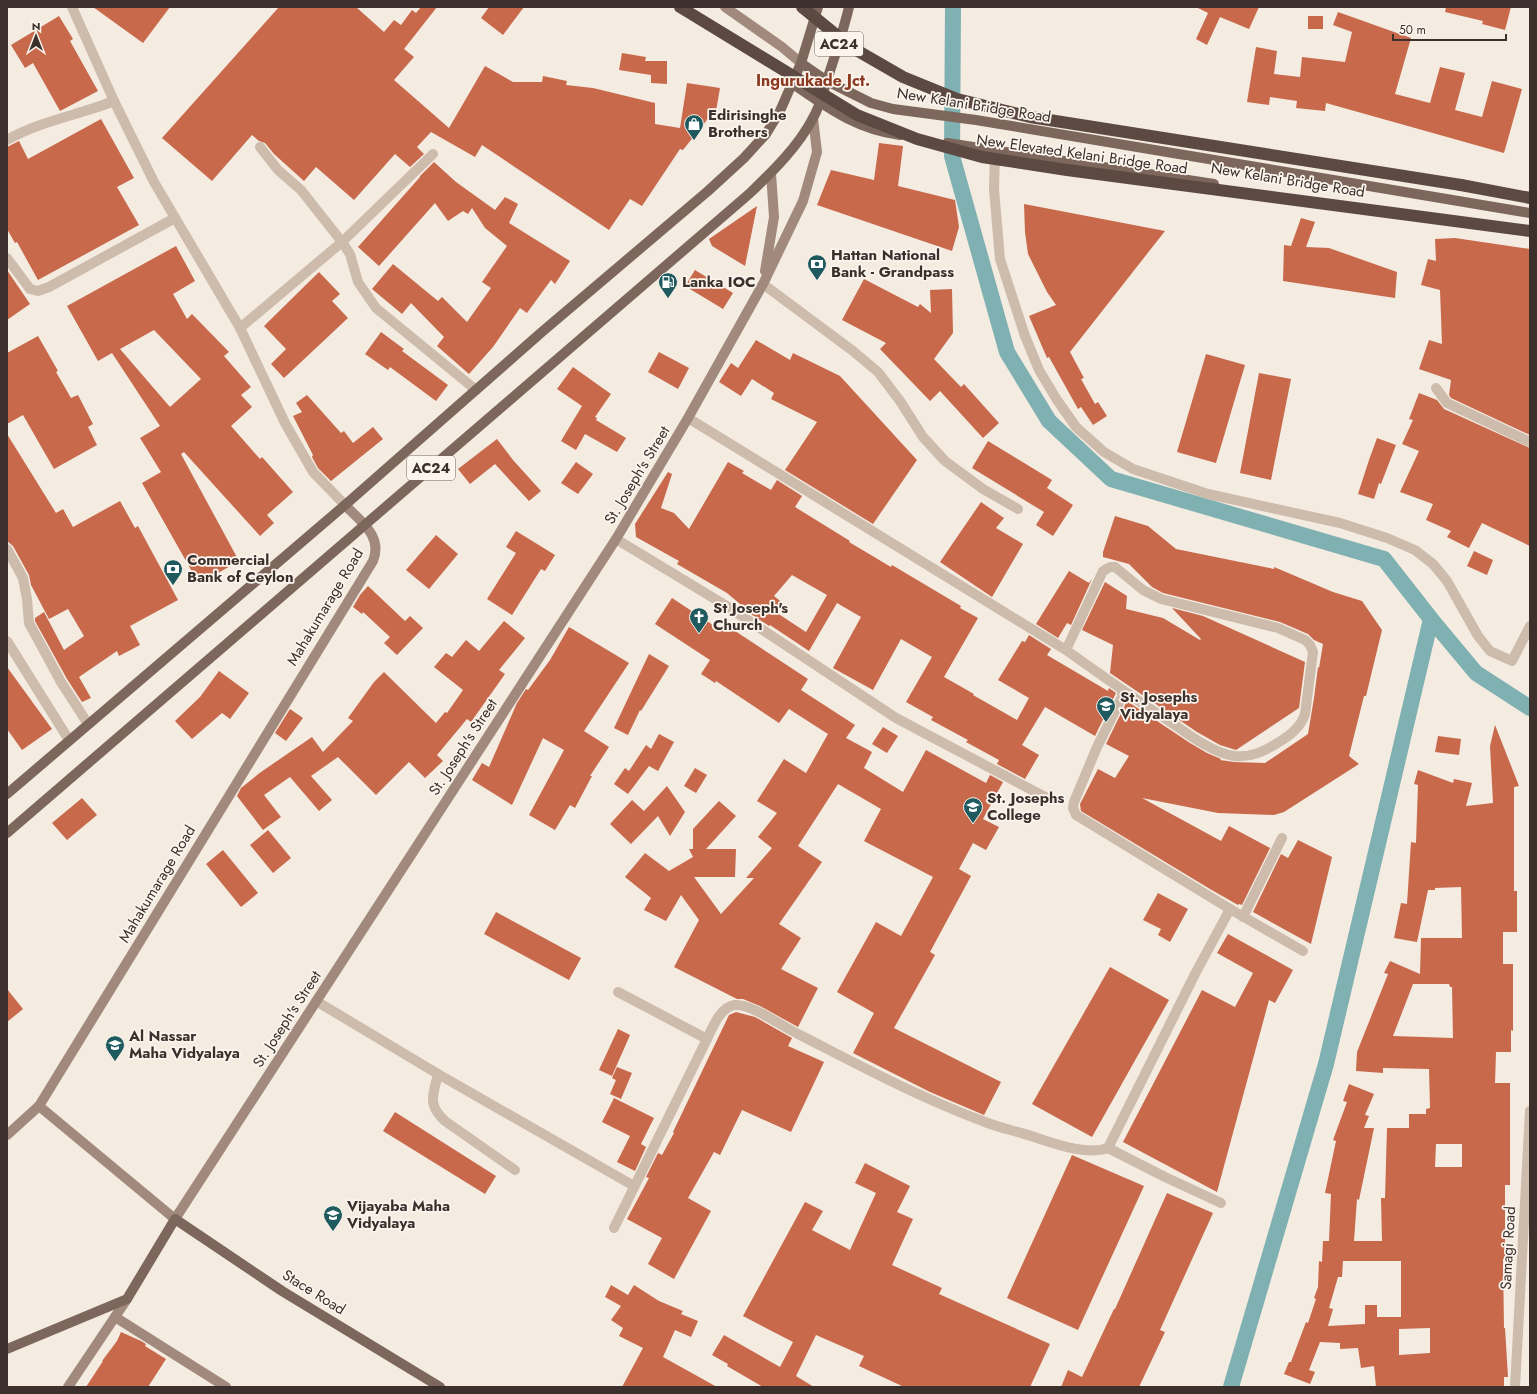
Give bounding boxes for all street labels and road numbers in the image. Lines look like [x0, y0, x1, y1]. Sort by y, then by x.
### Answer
road number: AC24 [815, 32, 863, 56]
street label: New Kelani Bridge Road [895, 82, 1053, 128]
street label: New Elevated Kelani Bridge Road [975, 128, 1189, 180]
street label: New Kelani Bridge Road [1209, 157, 1367, 203]
street label: St. Joseph's Street [599, 421, 675, 528]
road number: AC24 [407, 456, 455, 480]
street label: Mahakumarage Road [281, 544, 369, 670]
street label: St. Joseph's Street [423, 694, 503, 800]
street label: Mahakumarage Road [113, 821, 201, 947]
street label: St. Joseph's Street [247, 966, 327, 1072]
street label: Samagi Road [1495, 1206, 1521, 1290]
street label: Stace Road [278, 1264, 350, 1320]

